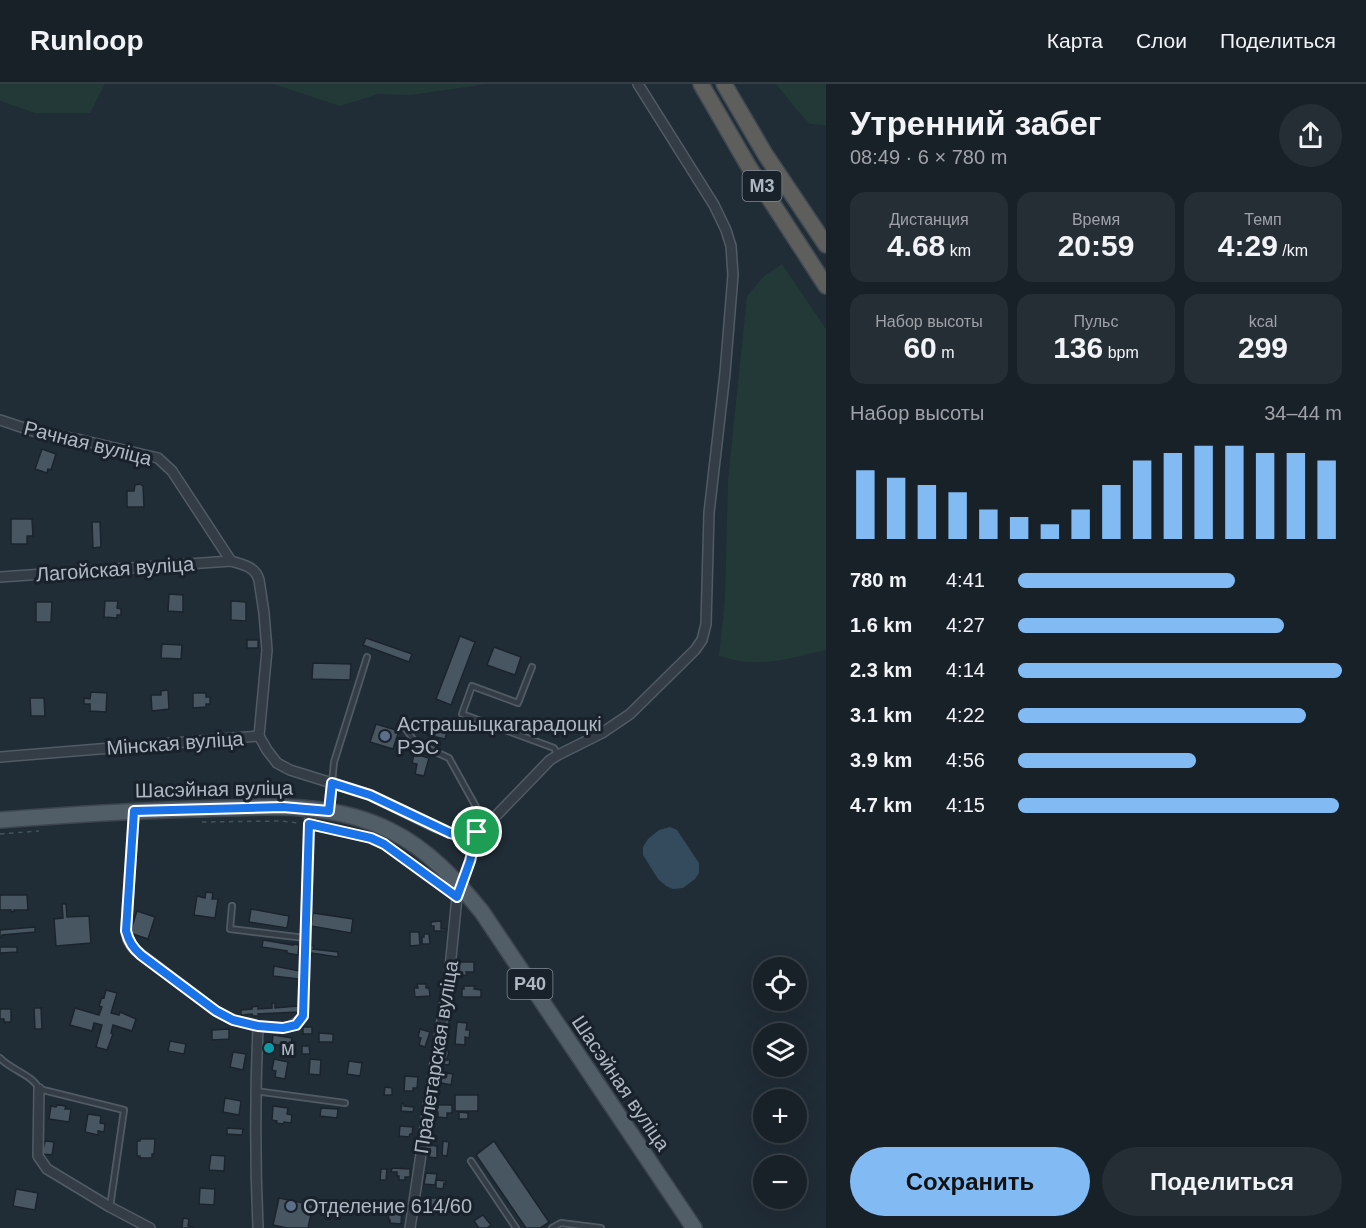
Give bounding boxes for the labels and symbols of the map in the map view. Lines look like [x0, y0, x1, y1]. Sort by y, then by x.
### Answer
road number: М3 [742, 171, 782, 201]
street label: Рачная вуліца [22, 417, 155, 470]
street label: Лагойская вуліца [35, 552, 196, 586]
place label: Астрашыцкагарадоцкі РЭС [397, 713, 602, 758]
street label: Мінская вуліца [106, 727, 245, 759]
marker: Астрашыцкагарадоцкі РЭС [378, 729, 392, 743]
street label: Шасэйная вуліца [135, 777, 294, 801]
pin [451, 806, 502, 857]
street label: Пралетарская вуліца [410, 958, 462, 1155]
road number: Р40 [508, 969, 552, 999]
street label: Шасэйная вуліца [568, 1011, 675, 1155]
place label: м [281, 1037, 295, 1059]
marker: м [262, 1041, 276, 1055]
place label: Отделение 614/60 [303, 1195, 472, 1217]
marker: Отделение 614/60 [284, 1199, 298, 1213]

